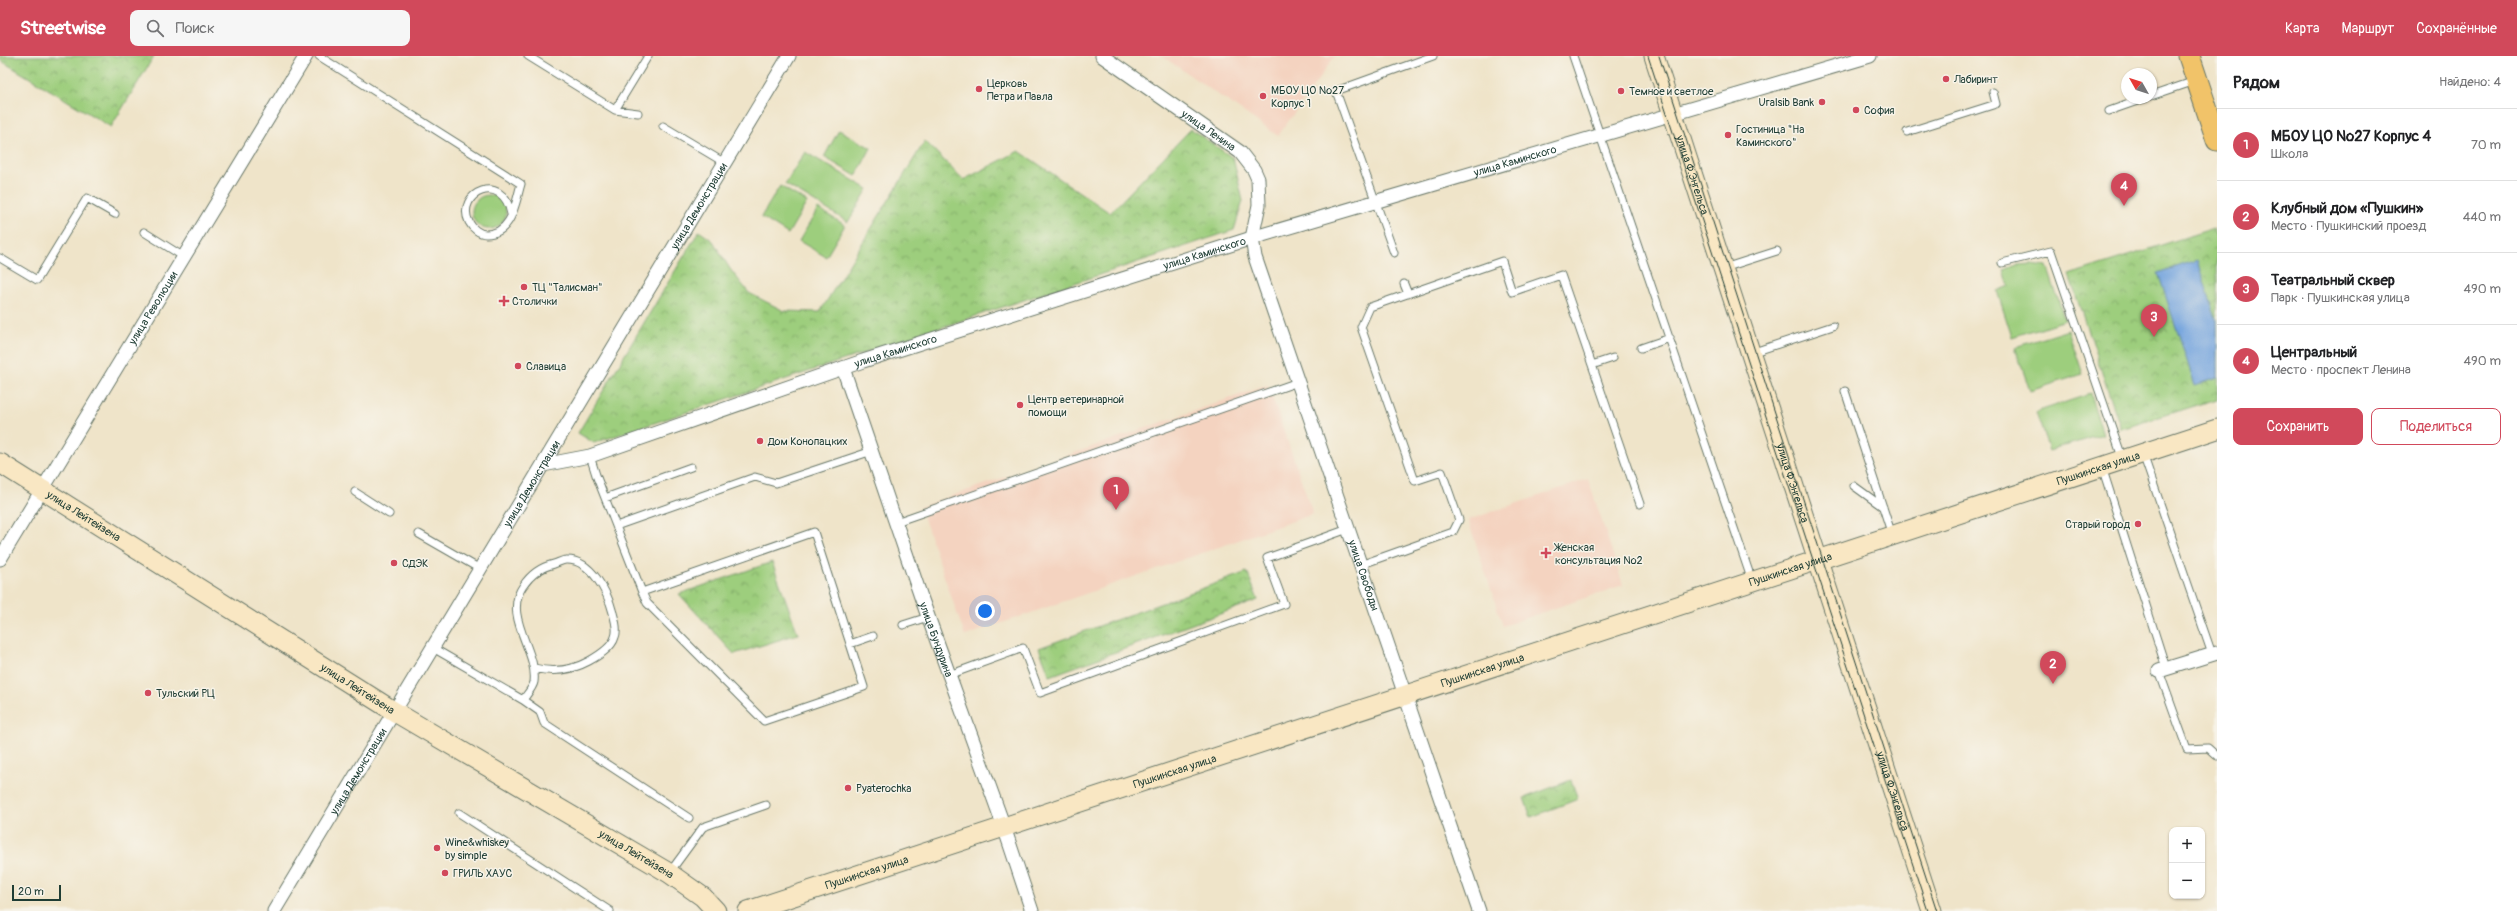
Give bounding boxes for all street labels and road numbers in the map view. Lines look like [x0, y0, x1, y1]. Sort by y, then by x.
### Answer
street label: улица Ленина [1178, 106, 1238, 154]
street label: улица Ф.Энгельса [1673, 133, 1712, 216]
street label: улица Каминского [1471, 142, 1558, 179]
street label: улица Демонстрации [667, 160, 730, 252]
street label: улица Каминского [1161, 234, 1247, 272]
street label: улица Революции [125, 269, 180, 348]
street label: улица Каминского [852, 332, 938, 370]
street label: улица Демонстрации [500, 438, 562, 530]
street label: улица Ф.Энгельса [1774, 441, 1812, 524]
street label: Пушкинская улица [2055, 448, 2141, 488]
street label: улица Лейтейзена [44, 487, 123, 544]
street label: улица Свободы [1346, 537, 1382, 612]
street label: Пушкинская улица [1747, 549, 1833, 589]
street label: улица Бундурина [916, 599, 956, 679]
street label: Пушкинская улица [1439, 650, 1526, 690]
street label: улица Лейтейзена [318, 660, 397, 717]
street label: улица Демонстрации [327, 726, 389, 818]
street label: улица Ф.Энгельса [1874, 749, 1912, 832]
street label: Пушкинская улица [1131, 751, 1218, 791]
street label: улица Лейтейзена [596, 826, 677, 881]
street label: Пушкинская улица [824, 852, 910, 892]

